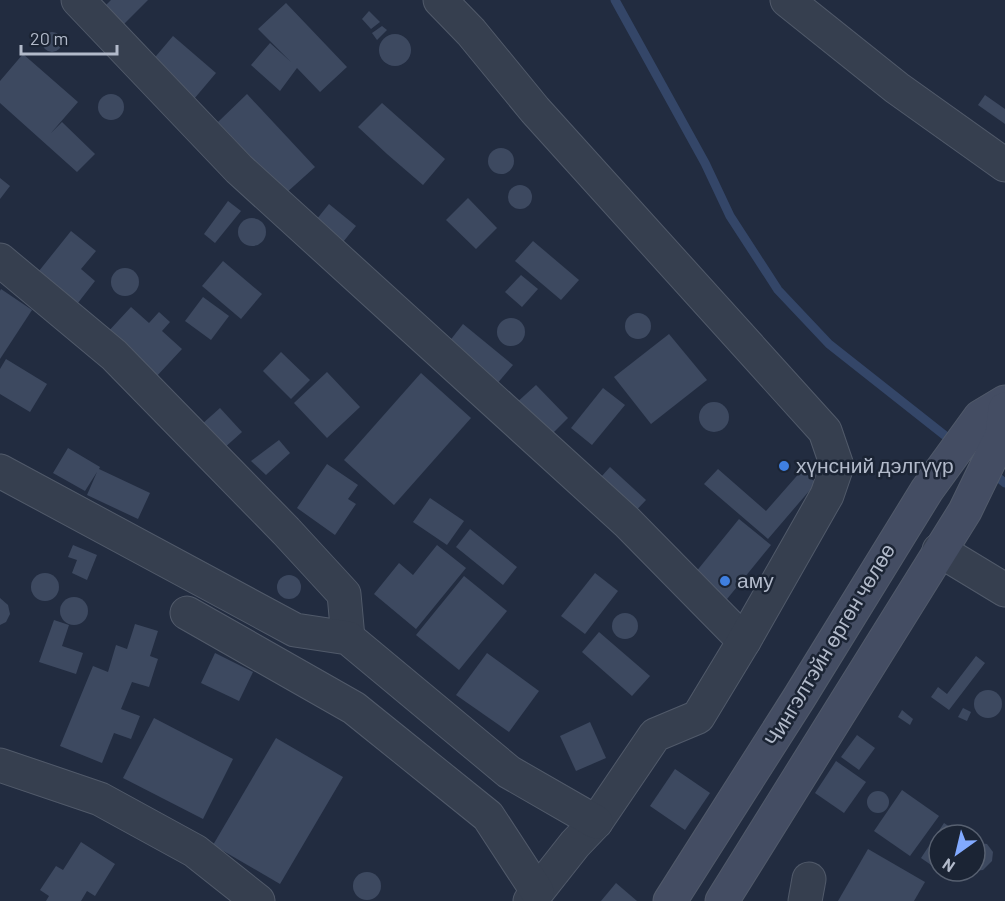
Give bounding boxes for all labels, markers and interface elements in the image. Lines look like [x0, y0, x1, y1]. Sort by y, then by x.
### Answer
scale bar [21, 18, 117, 56]
text: 20 m [30, 27, 68, 49]
place label: хүнсний дэлгүүр [796, 452, 954, 477]
marker: хүнсний дэлгүүр [777, 459, 791, 473]
street label: Чингэлтэйн өргөн чөлөө [758, 538, 899, 750]
place label: аму [737, 567, 774, 592]
marker: аму [718, 574, 732, 588]
north arrow [927, 823, 987, 883]
text: N [939, 855, 958, 877]

